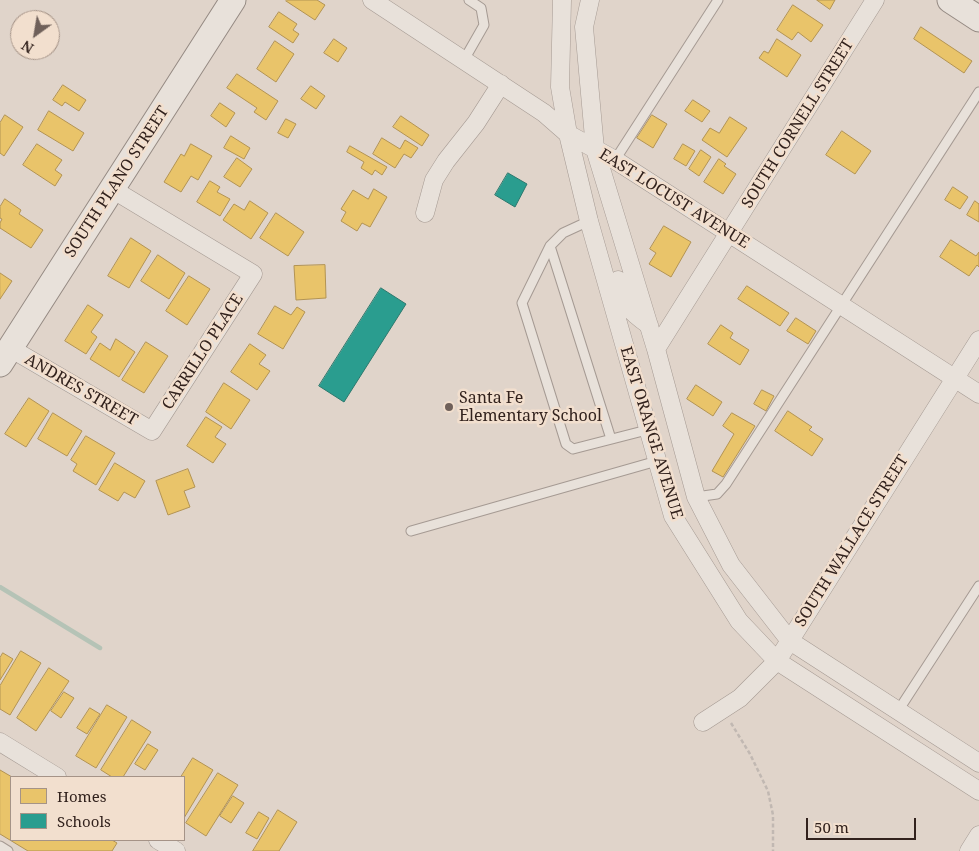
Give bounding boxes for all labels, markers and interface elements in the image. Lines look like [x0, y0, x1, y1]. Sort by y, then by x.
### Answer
north arrow [10, 10, 60, 60]
text: N [18, 36, 37, 58]
street label: SOUTH CORNELL STREET [738, 36, 858, 212]
street label: SOUTH PLANO STREET [61, 103, 173, 261]
street label: EAST LOCUST AVENUE [595, 145, 753, 253]
street label: CARRILLO PLACE [158, 290, 248, 414]
street label: EAST ORANGE AVENUE [616, 344, 686, 522]
street label: ANDRES STREET [21, 350, 141, 430]
place label: Santa Fe Elementary School [459, 388, 602, 426]
marker: Santa Fe Elementary School [443, 401, 455, 413]
street label: SOUTH WALLACE STREET [791, 452, 913, 630]
legend [10, 776, 185, 841]
text: Homes [57, 786, 107, 806]
scale bar [809, 808, 919, 840]
text: Schools [57, 811, 111, 831]
text: 50 m [814, 817, 849, 837]

